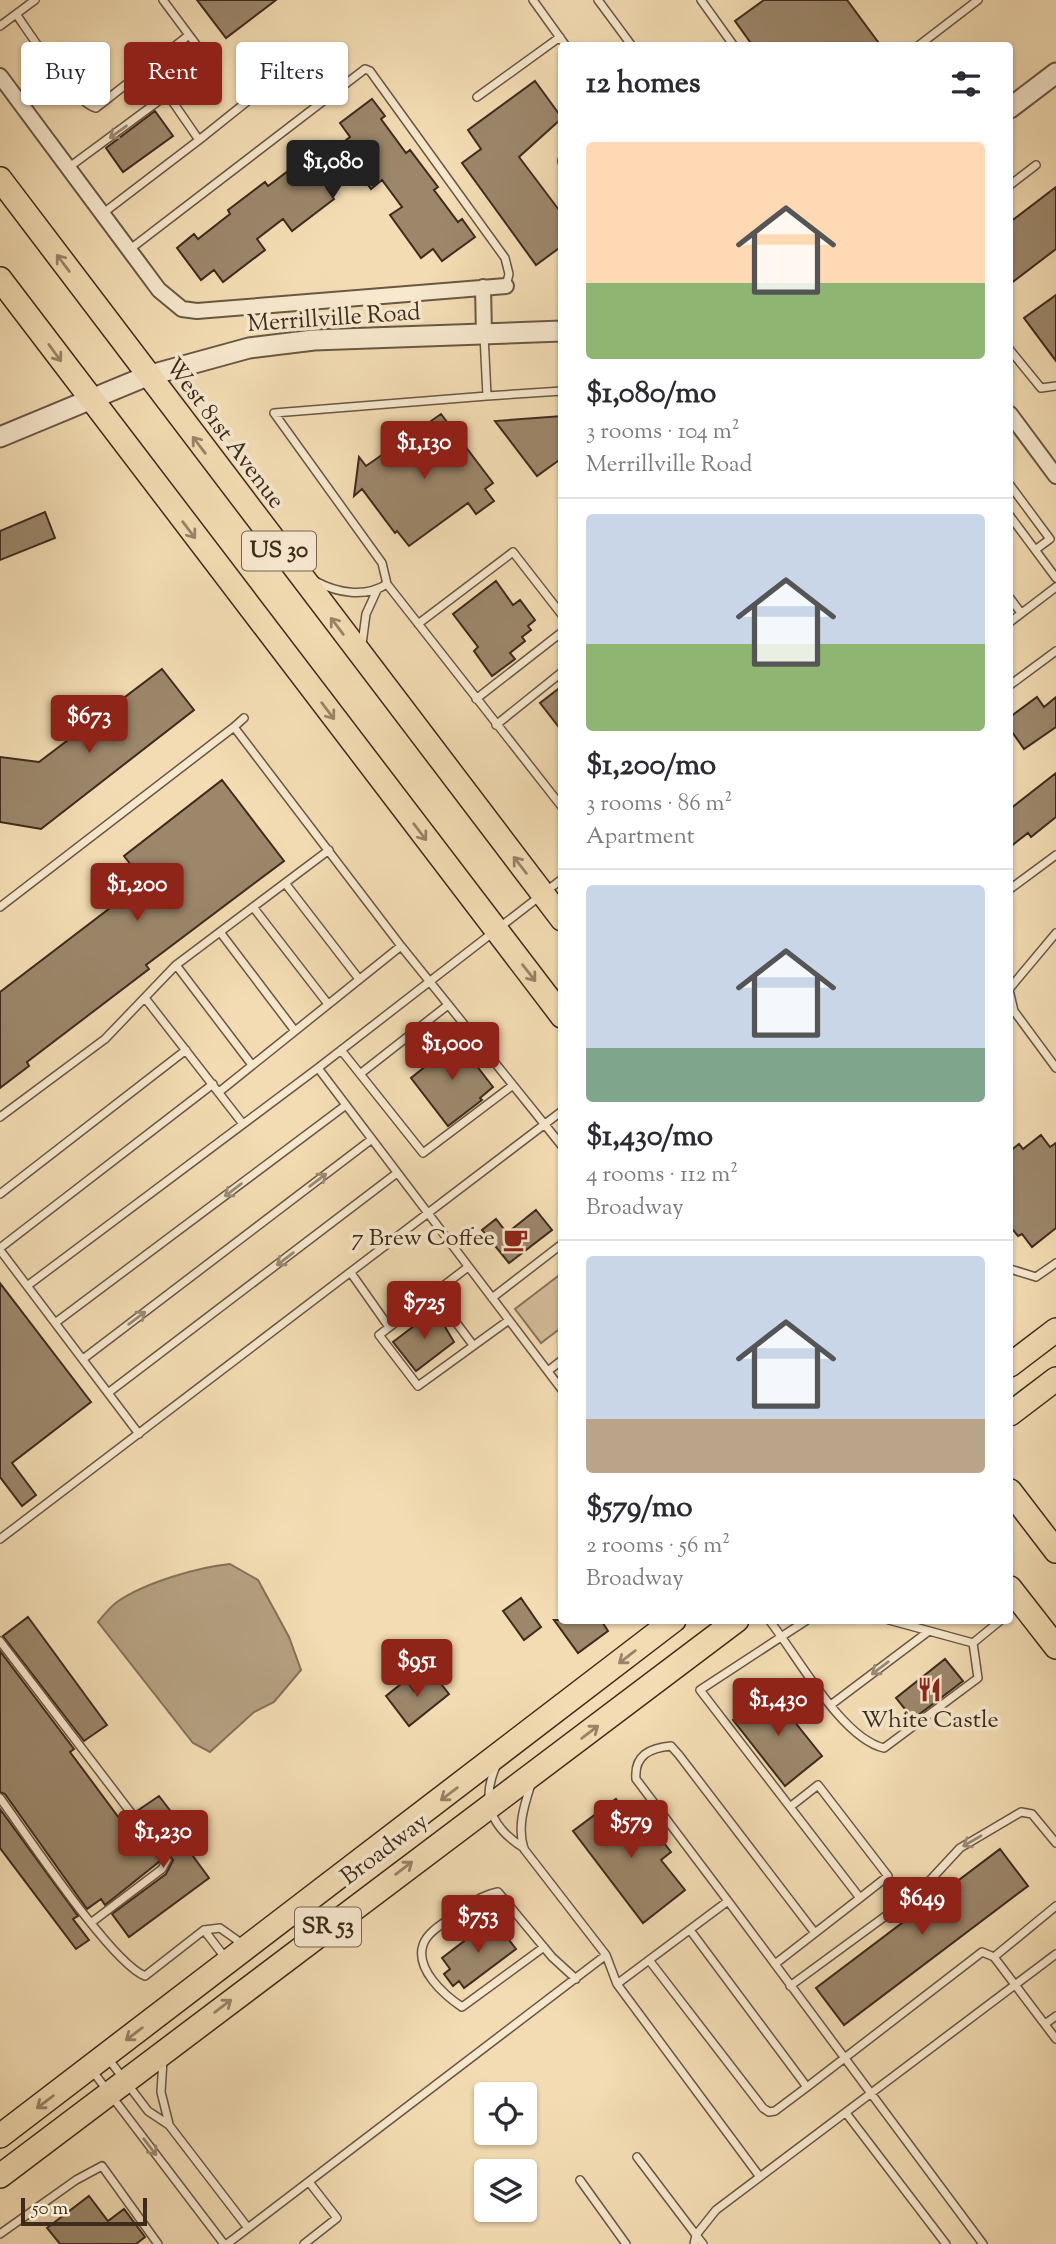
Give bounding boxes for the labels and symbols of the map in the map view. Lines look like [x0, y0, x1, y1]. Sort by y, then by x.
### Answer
one-way arrow [109, 125, 128, 139]
pin: $1,080 [276, 140, 390, 200]
one-way arrow [55, 254, 70, 273]
street label: Merrillville Road [246, 296, 422, 342]
one-way arrow [47, 344, 62, 363]
street label: West 81st Avenue [156, 351, 292, 517]
pin: $1,130 [367, 421, 481, 481]
one-way arrow [192, 436, 207, 455]
one-way arrow [182, 521, 197, 539]
road number: US 30 [242, 531, 316, 570]
one-way arrow [329, 618, 344, 636]
pin: $673 [48, 696, 130, 755]
one-way arrow [320, 701, 335, 720]
one-way arrow [413, 822, 427, 841]
one-way arrow [512, 857, 527, 875]
pin: $1,200 [80, 864, 194, 923]
one-way arrow [521, 964, 536, 982]
pin: $1,000 [395, 1023, 509, 1082]
one-way arrow [308, 1173, 327, 1187]
one-way arrow [224, 1183, 242, 1198]
place label: 7 Brew Coffee [352, 1222, 495, 1256]
cafe icon: 7 Brew Coffee [501, 1225, 529, 1253]
one-way arrow [276, 1251, 294, 1266]
pin: $725 [383, 1282, 465, 1341]
one-way arrow [127, 1310, 146, 1325]
pin: $951 [376, 1640, 458, 1699]
one-way arrow [618, 1649, 636, 1664]
one-way arrow [871, 1660, 890, 1675]
restaurant icon: White Castle [916, 1676, 944, 1704]
pin: $1,430 [721, 1678, 835, 1738]
place label: White Castle [861, 1704, 999, 1738]
one-way arrow [580, 1725, 598, 1740]
one-way arrow [439, 1786, 458, 1801]
pin: $579 [590, 1800, 672, 1860]
street label: Broadway [334, 1806, 436, 1894]
pin: $1,230 [106, 1811, 220, 1870]
one-way arrow [962, 1834, 982, 1848]
one-way arrow [395, 1861, 413, 1876]
pin: $649 [881, 1878, 963, 1937]
pin: $753 [437, 1896, 519, 1955]
road number: SR 53 [295, 1908, 361, 1946]
one-way arrow [213, 1999, 232, 2013]
one-way arrow [126, 2026, 144, 2041]
one-way arrow [36, 2094, 55, 2109]
one-way arrow [143, 2137, 158, 2156]
scale bar [21, 2195, 147, 2227]

